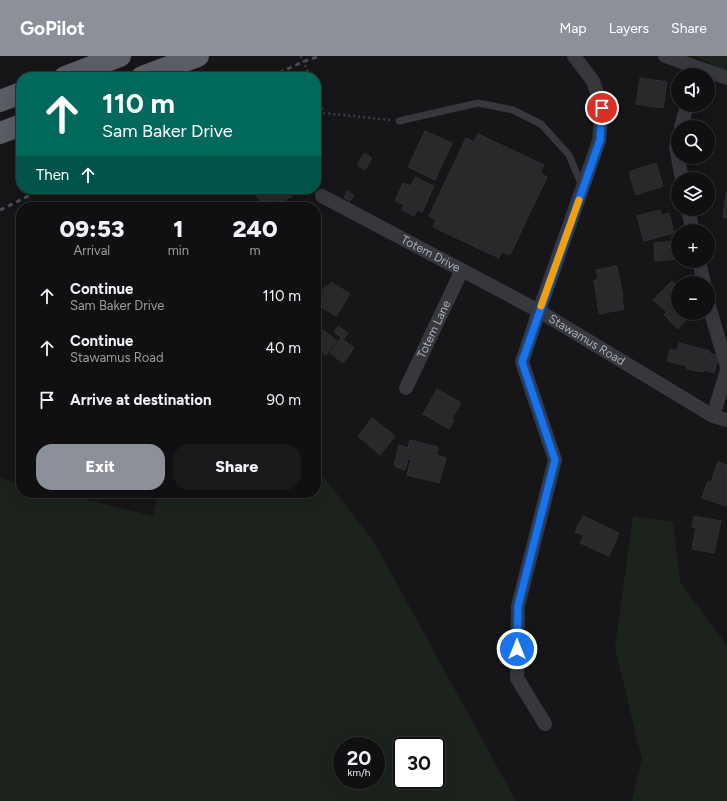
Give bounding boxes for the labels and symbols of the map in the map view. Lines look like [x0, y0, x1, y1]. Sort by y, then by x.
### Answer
pin [585, 91, 619, 125]
street label: Totem Drive [399, 232, 463, 275]
street label: Totem Lane [414, 298, 454, 361]
street label: Stawamus Road [546, 311, 627, 368]
position arrow [496, 628, 538, 670]
speed limit sign: 30 [393, 737, 445, 789]

